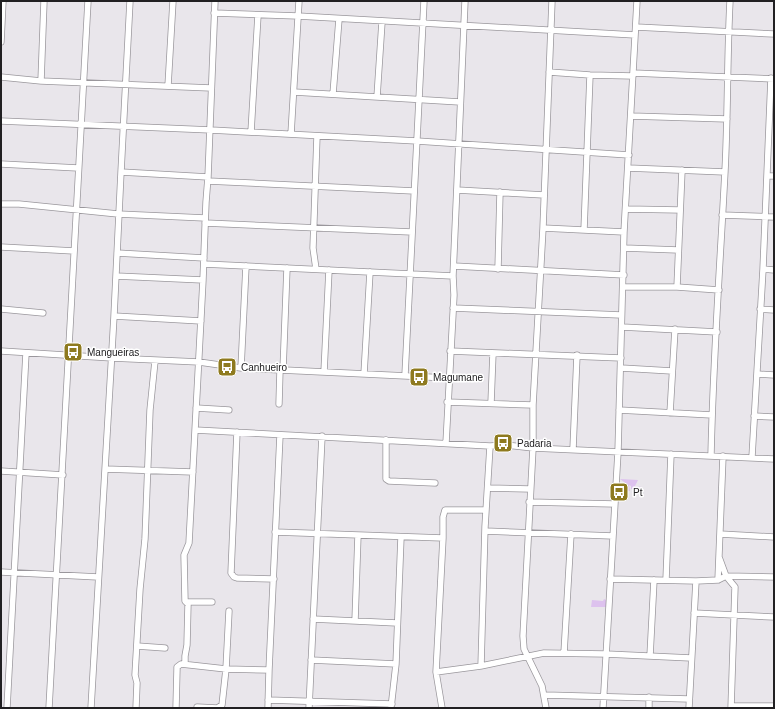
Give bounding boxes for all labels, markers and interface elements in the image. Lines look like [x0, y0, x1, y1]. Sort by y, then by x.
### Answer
bus stop icon: Mangueiras [62, 341, 84, 363]
place label: Mangueiras [87, 347, 139, 358]
bus stop icon: Canhueiro [216, 356, 238, 378]
place label: Canhueiro [241, 362, 288, 373]
bus stop icon: Magumane [408, 366, 430, 388]
place label: Magumane [433, 372, 483, 383]
bus stop icon: Padaria [492, 432, 514, 454]
place label: Padaria [517, 438, 552, 449]
bus stop icon: Pt [608, 481, 630, 503]
place label: Pt [633, 487, 643, 498]

